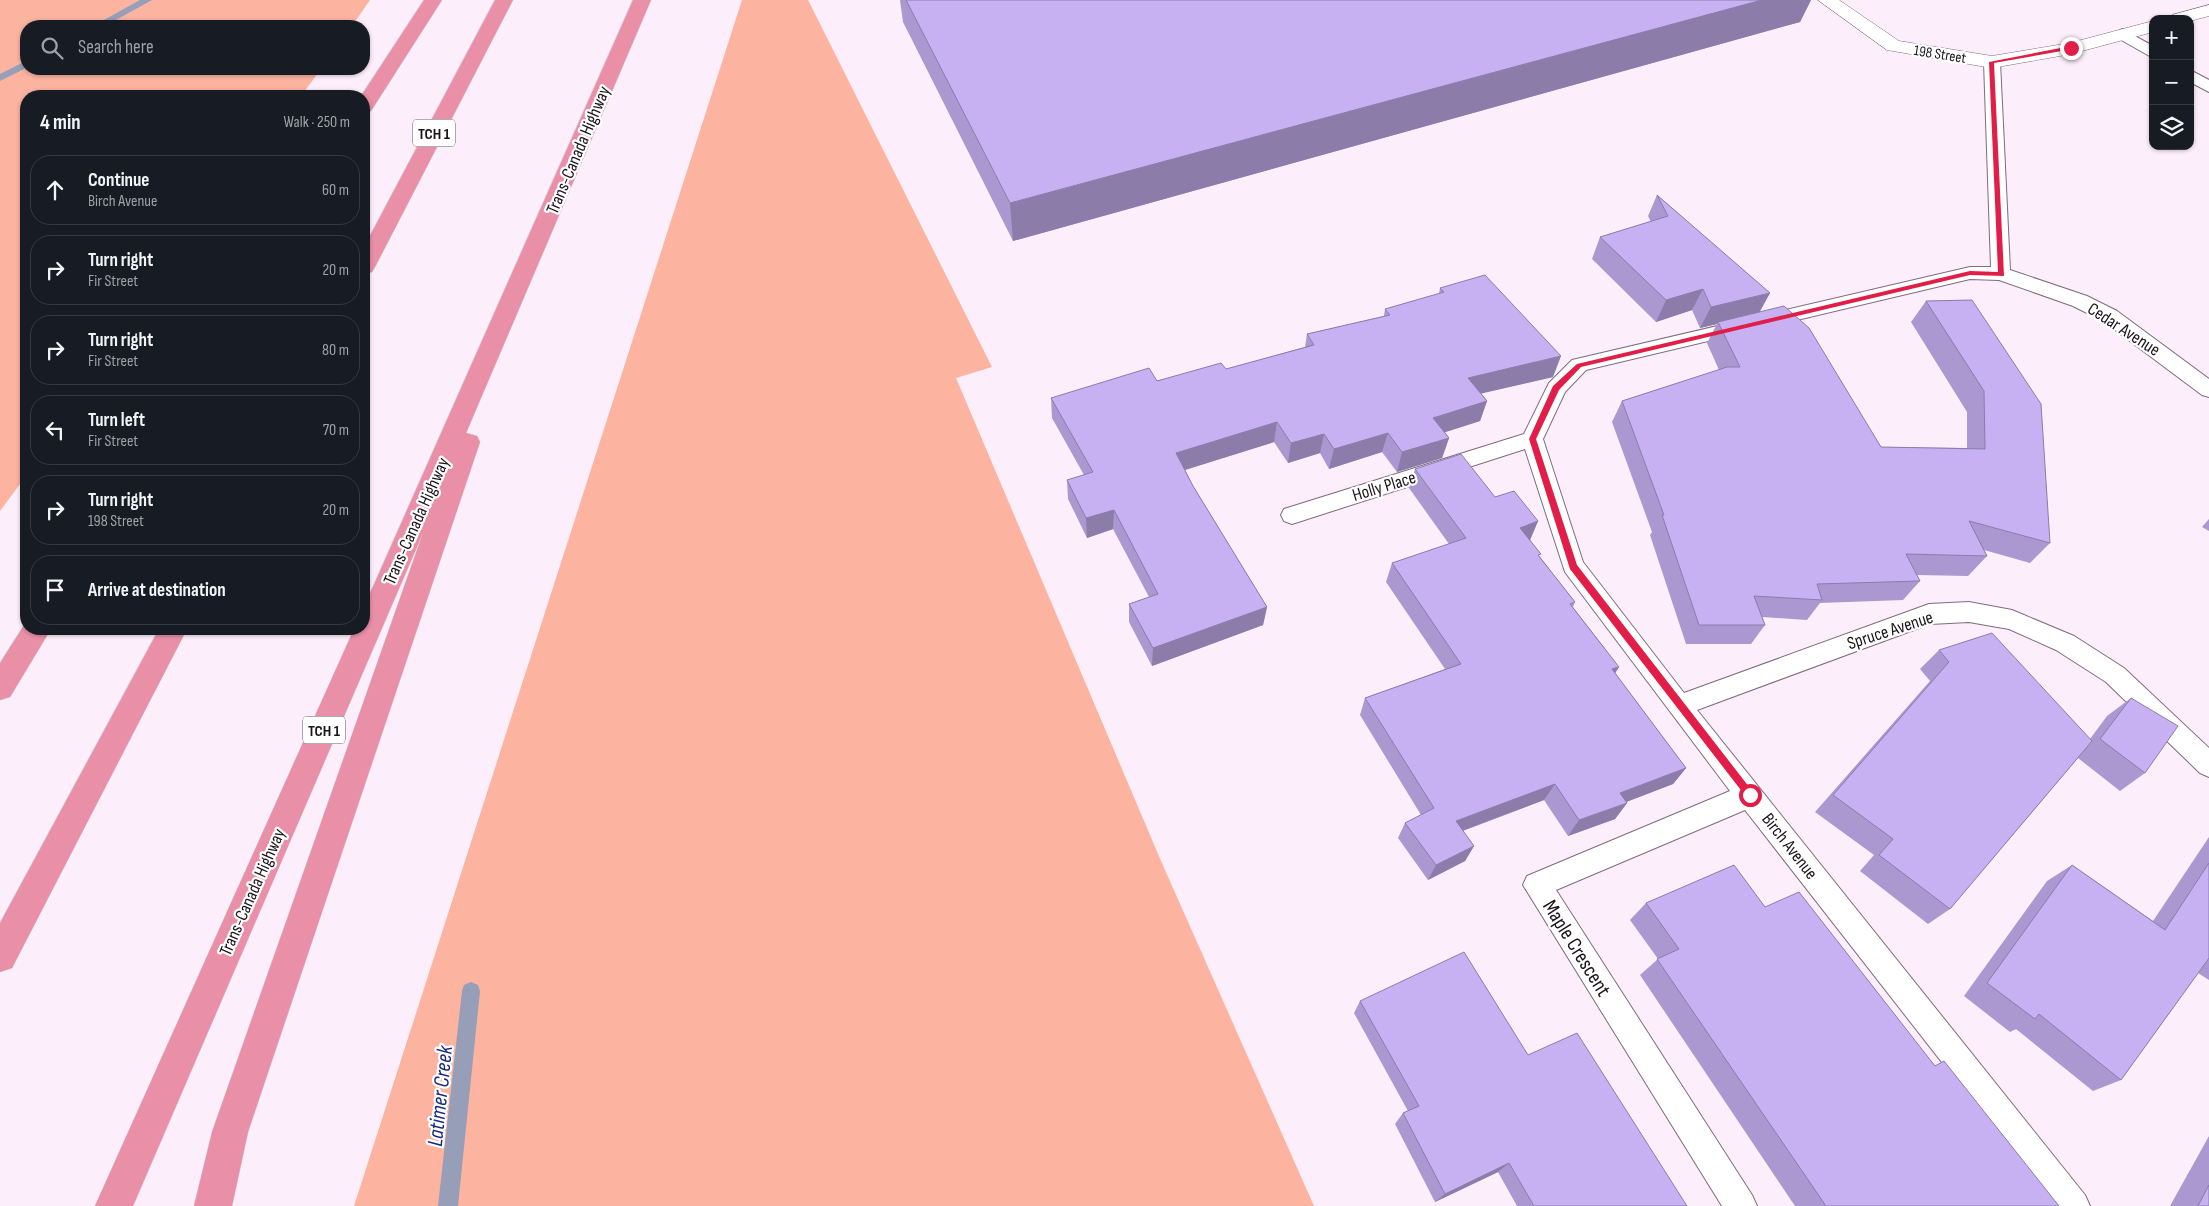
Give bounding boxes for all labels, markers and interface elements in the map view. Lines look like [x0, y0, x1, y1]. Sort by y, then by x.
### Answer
map controls [2149, 15, 2194, 150]
button: + [2149, 15, 2194, 60]
search box [20, 20, 370, 75]
icon: search [38, 34, 66, 62]
text: Search here [78, 36, 154, 59]
route end [2060, 37, 2083, 60]
street label: 198 Street [1913, 41, 1968, 68]
button: − [2149, 60, 2194, 105]
street label: Trans-Canada Highway [542, 83, 615, 217]
button: layers [2149, 105, 2194, 150]
text: 4 min [40, 110, 81, 135]
text: Walk · 250 m [284, 113, 350, 132]
road number: TCH 1 [413, 120, 455, 146]
text: Continue [88, 169, 149, 192]
icon: ahead [41, 176, 69, 204]
text: 60 m [322, 181, 349, 200]
text: Birch Avenue [88, 192, 157, 211]
text: Turn right [88, 249, 153, 272]
icon: right [41, 256, 69, 284]
text: 20 m [322, 261, 349, 280]
text: Fir Street [88, 272, 138, 291]
street label: Cedar Avenue [2084, 298, 2164, 361]
text: Turn right [88, 329, 153, 352]
icon: right [41, 336, 69, 364]
text: 80 m [322, 341, 349, 360]
text: Fir Street [88, 352, 138, 371]
text: Turn left [88, 409, 145, 432]
icon: left [41, 416, 69, 444]
text: 70 m [323, 421, 349, 440]
text: Fir Street [88, 432, 138, 451]
street label: Trans-Canada Highway [379, 454, 454, 588]
street label: Holly Place [1350, 467, 1418, 506]
text: Turn right [88, 489, 153, 512]
icon: right [41, 496, 69, 524]
text: 20 m [322, 501, 349, 520]
text: 198 Street [88, 512, 144, 531]
icon: arrive [41, 576, 69, 604]
text: Arrive at destination [88, 579, 226, 602]
street label: Spruce Avenue [1845, 607, 1936, 654]
road number: TCH 1 [303, 716, 345, 744]
route start [1739, 784, 1762, 807]
street label: Birch Avenue [1757, 809, 1822, 884]
street label: Trans-Canada Highway [215, 825, 290, 959]
street label: Maple Crescent [1537, 895, 1616, 1001]
water label: Latimer Creek [422, 1044, 459, 1148]

